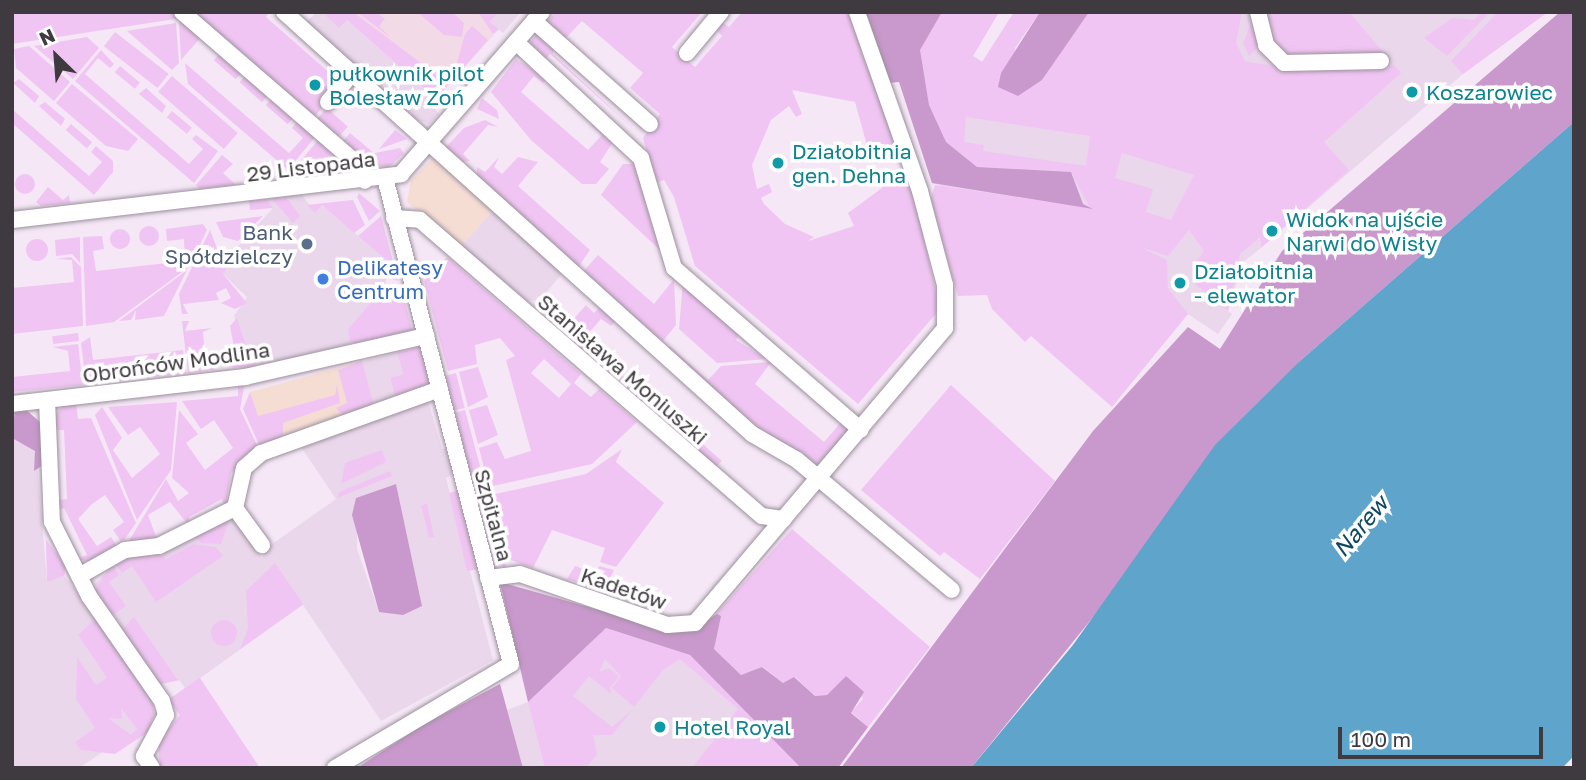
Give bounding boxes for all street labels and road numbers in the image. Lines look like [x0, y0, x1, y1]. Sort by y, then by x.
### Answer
street label: 29 Listopada [245, 146, 377, 186]
street label: Stanisława Moniuszki [533, 288, 713, 450]
street label: Obrońców Modlina [81, 336, 271, 388]
street label: Szpitalna [470, 466, 518, 564]
street label: Kadetów [578, 562, 670, 614]

